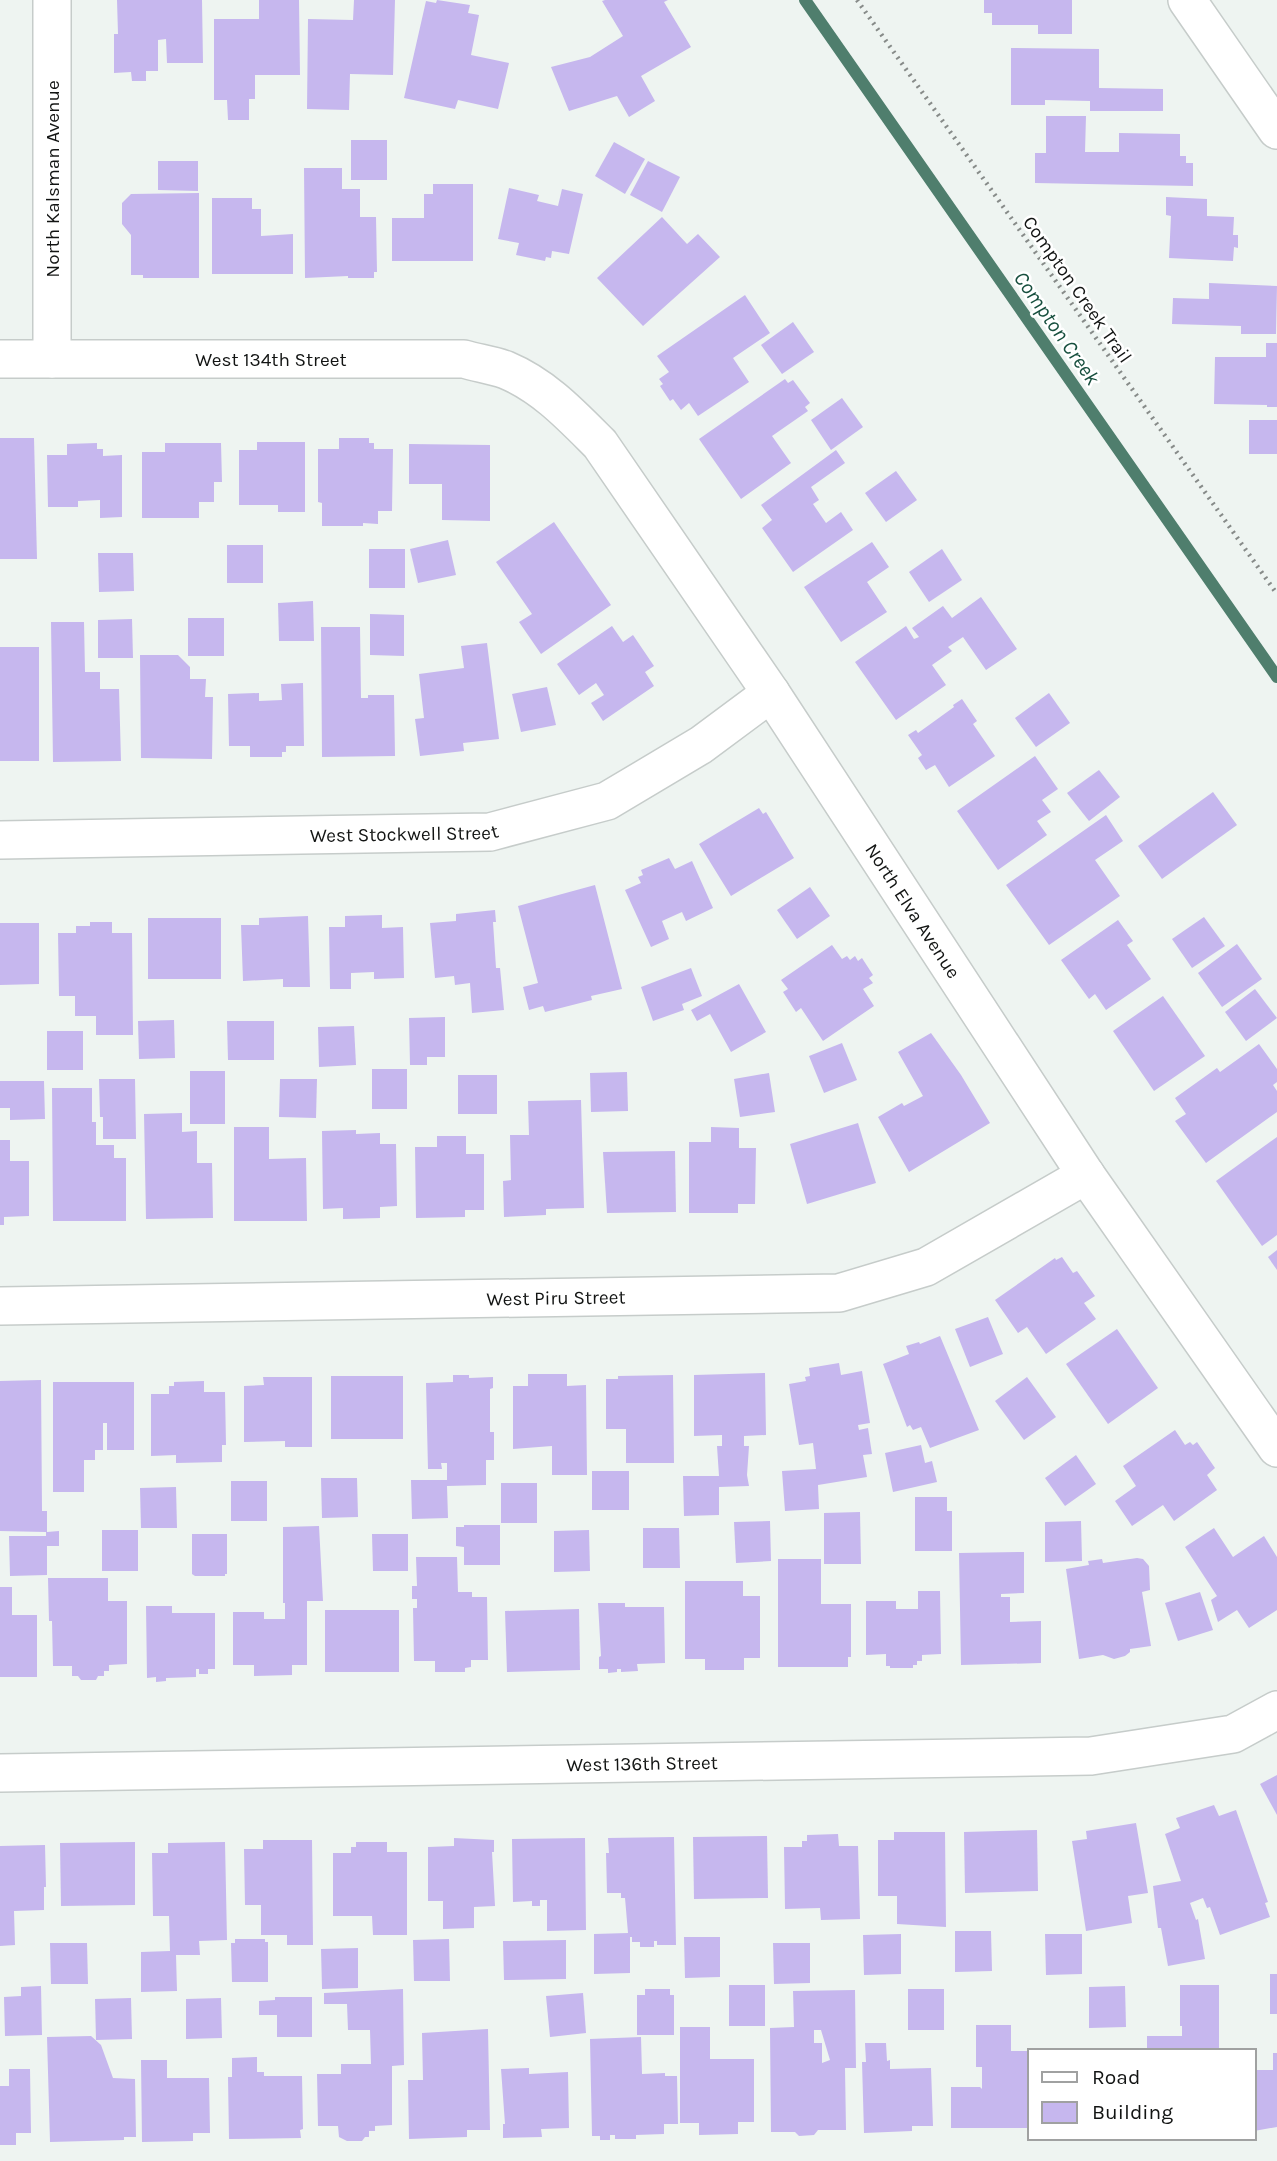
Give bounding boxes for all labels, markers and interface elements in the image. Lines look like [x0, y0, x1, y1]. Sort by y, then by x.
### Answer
street label: North Kalsman Avenue [42, 80, 64, 278]
street label: Compton Creek Trail [1019, 211, 1137, 367]
water label: Compton Creek [1009, 266, 1105, 390]
street label: West 134th Street [195, 349, 347, 371]
street label: West Stockwell Street [310, 820, 501, 847]
street label: North Elva Avenue [860, 840, 964, 983]
street label: West Piru Street [486, 1286, 626, 1310]
street label: West 136th Street [566, 1752, 718, 1776]
legend [1028, 2049, 1256, 2140]
text: Road [1092, 2065, 1140, 2089]
text: Building [1092, 2100, 1173, 2124]

